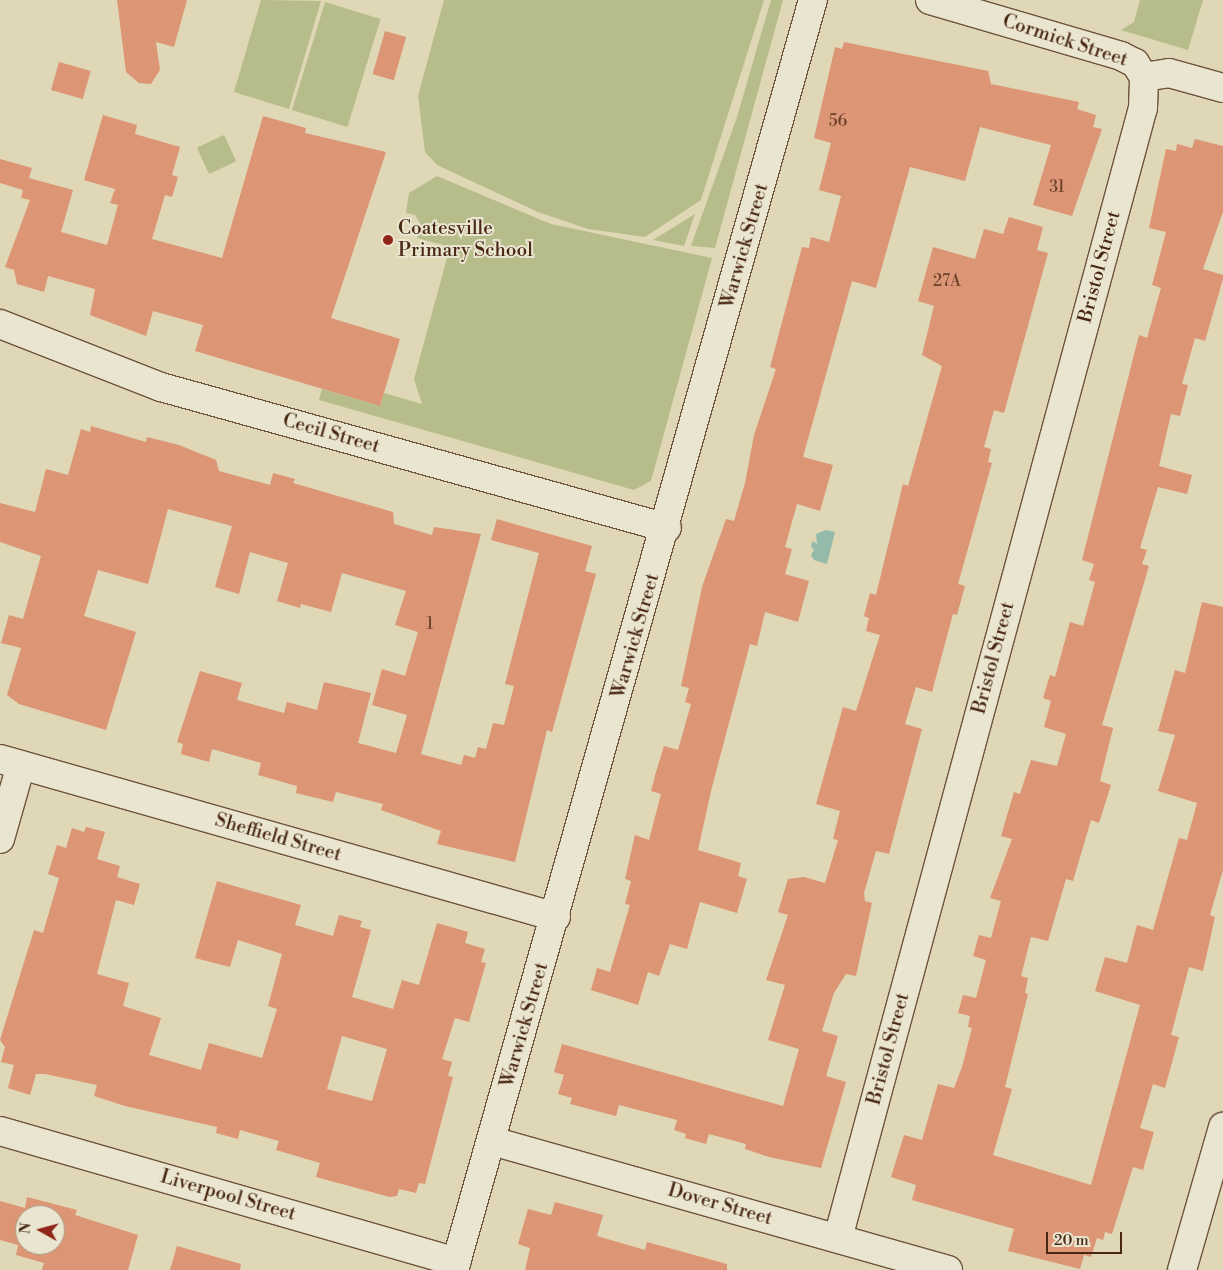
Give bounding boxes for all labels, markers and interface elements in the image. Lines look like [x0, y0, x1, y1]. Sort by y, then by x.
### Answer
street label: Cormick Street [1000, 10, 1130, 72]
house number: 56 [829, 111, 847, 131]
house number: 31 [1049, 177, 1065, 197]
street label: Warwick Street [716, 181, 774, 311]
street label: Bristol Street [1074, 209, 1126, 325]
place label: Coatesville Primary School [398, 218, 533, 262]
marker: Coatesville Primary School [382, 234, 394, 246]
house number: 27A [933, 271, 961, 291]
street label: Cecil Street [280, 409, 382, 459]
street label: Warwick Street [607, 571, 665, 701]
street label: Bristol Street [968, 600, 1020, 716]
house number: 1 [427, 614, 433, 634]
street label: Sheffield Street [212, 809, 344, 867]
street label: Warwick Street [496, 960, 554, 1090]
street label: Bristol Street [863, 991, 915, 1107]
street label: Liverpool Street [158, 1166, 298, 1226]
street label: Dover Street [665, 1179, 775, 1231]
north arrow [15, 1205, 65, 1255]
text: N [16, 1222, 36, 1235]
scale bar [1048, 1222, 1124, 1254]
text: 20 m [1054, 1231, 1089, 1250]

